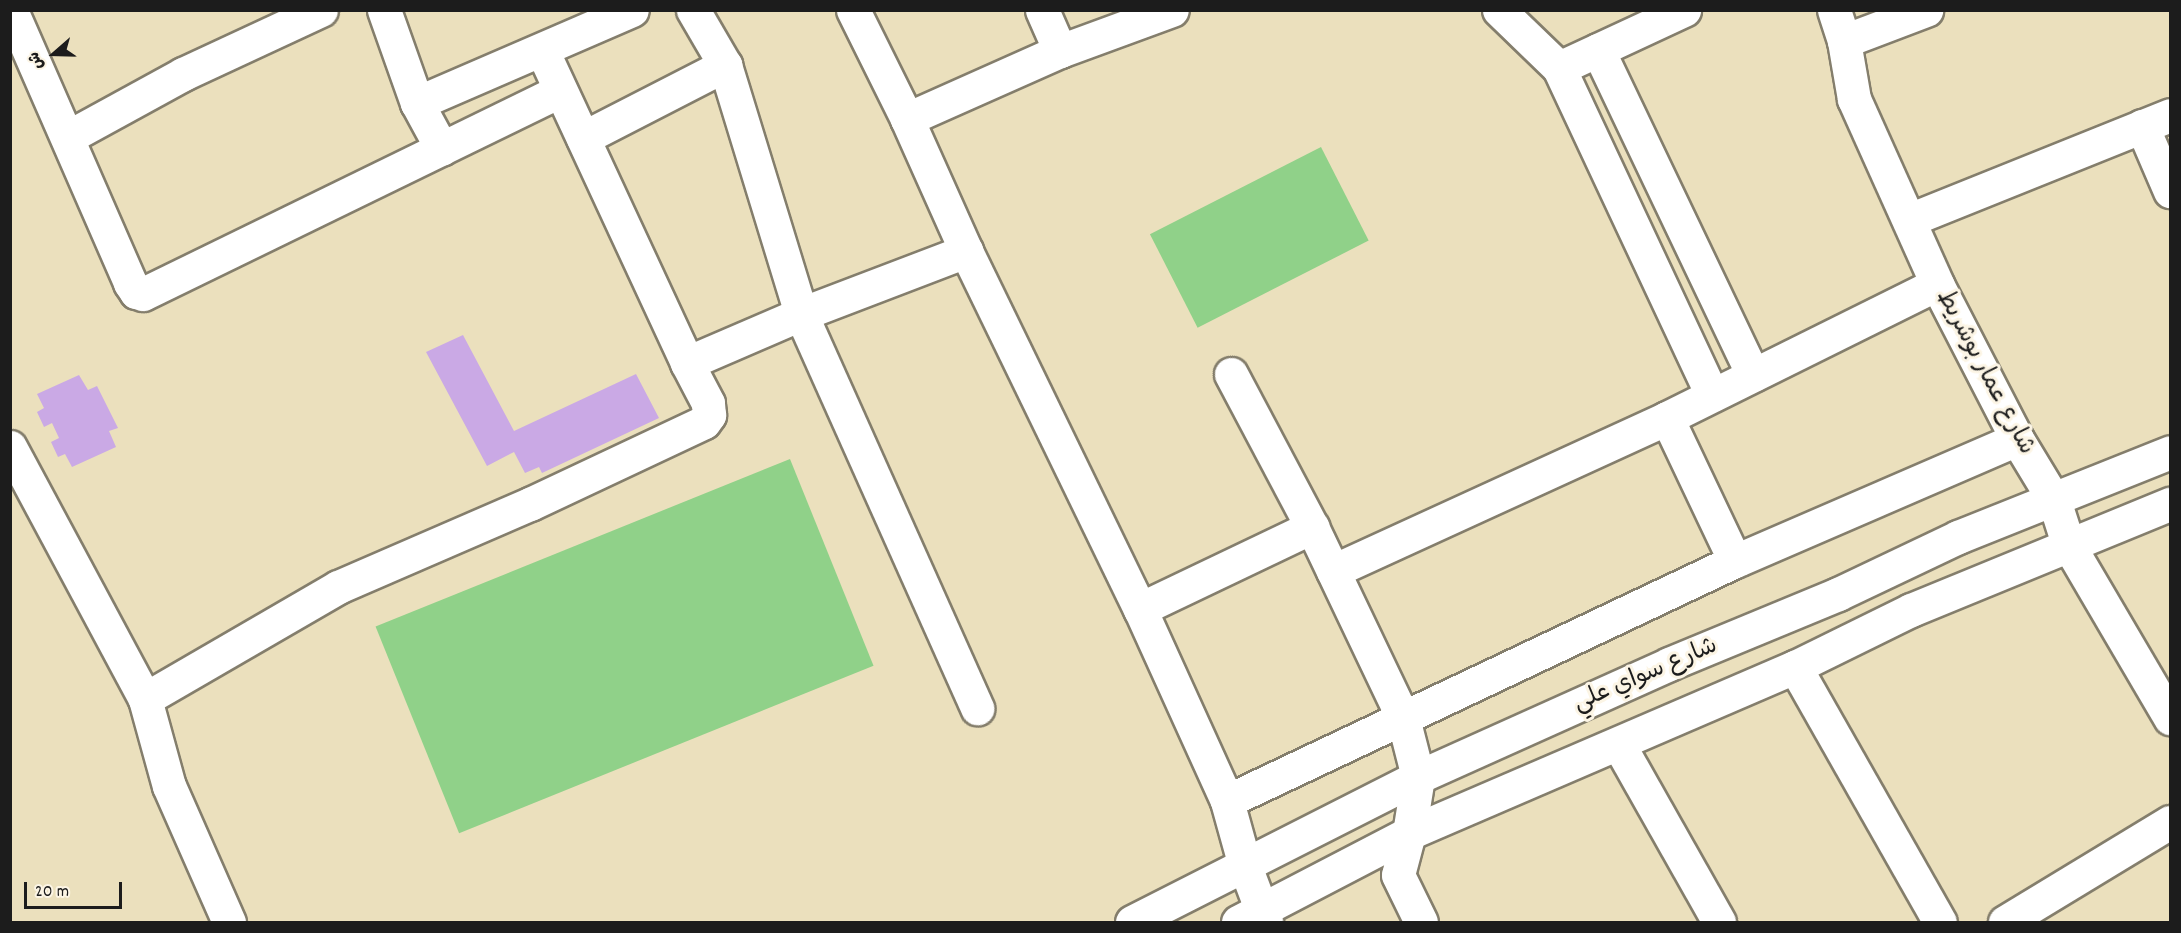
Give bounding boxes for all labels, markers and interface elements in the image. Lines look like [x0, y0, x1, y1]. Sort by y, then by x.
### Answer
north arrow [24, 24, 84, 84]
text: ش [23, 48, 50, 73]
street label: شارع عمار بوشريط [1928, 286, 2040, 460]
street label: شارع سواي علي [1570, 633, 1722, 719]
scale bar [27, 870, 124, 908]
text: 20 m [35, 880, 69, 905]

